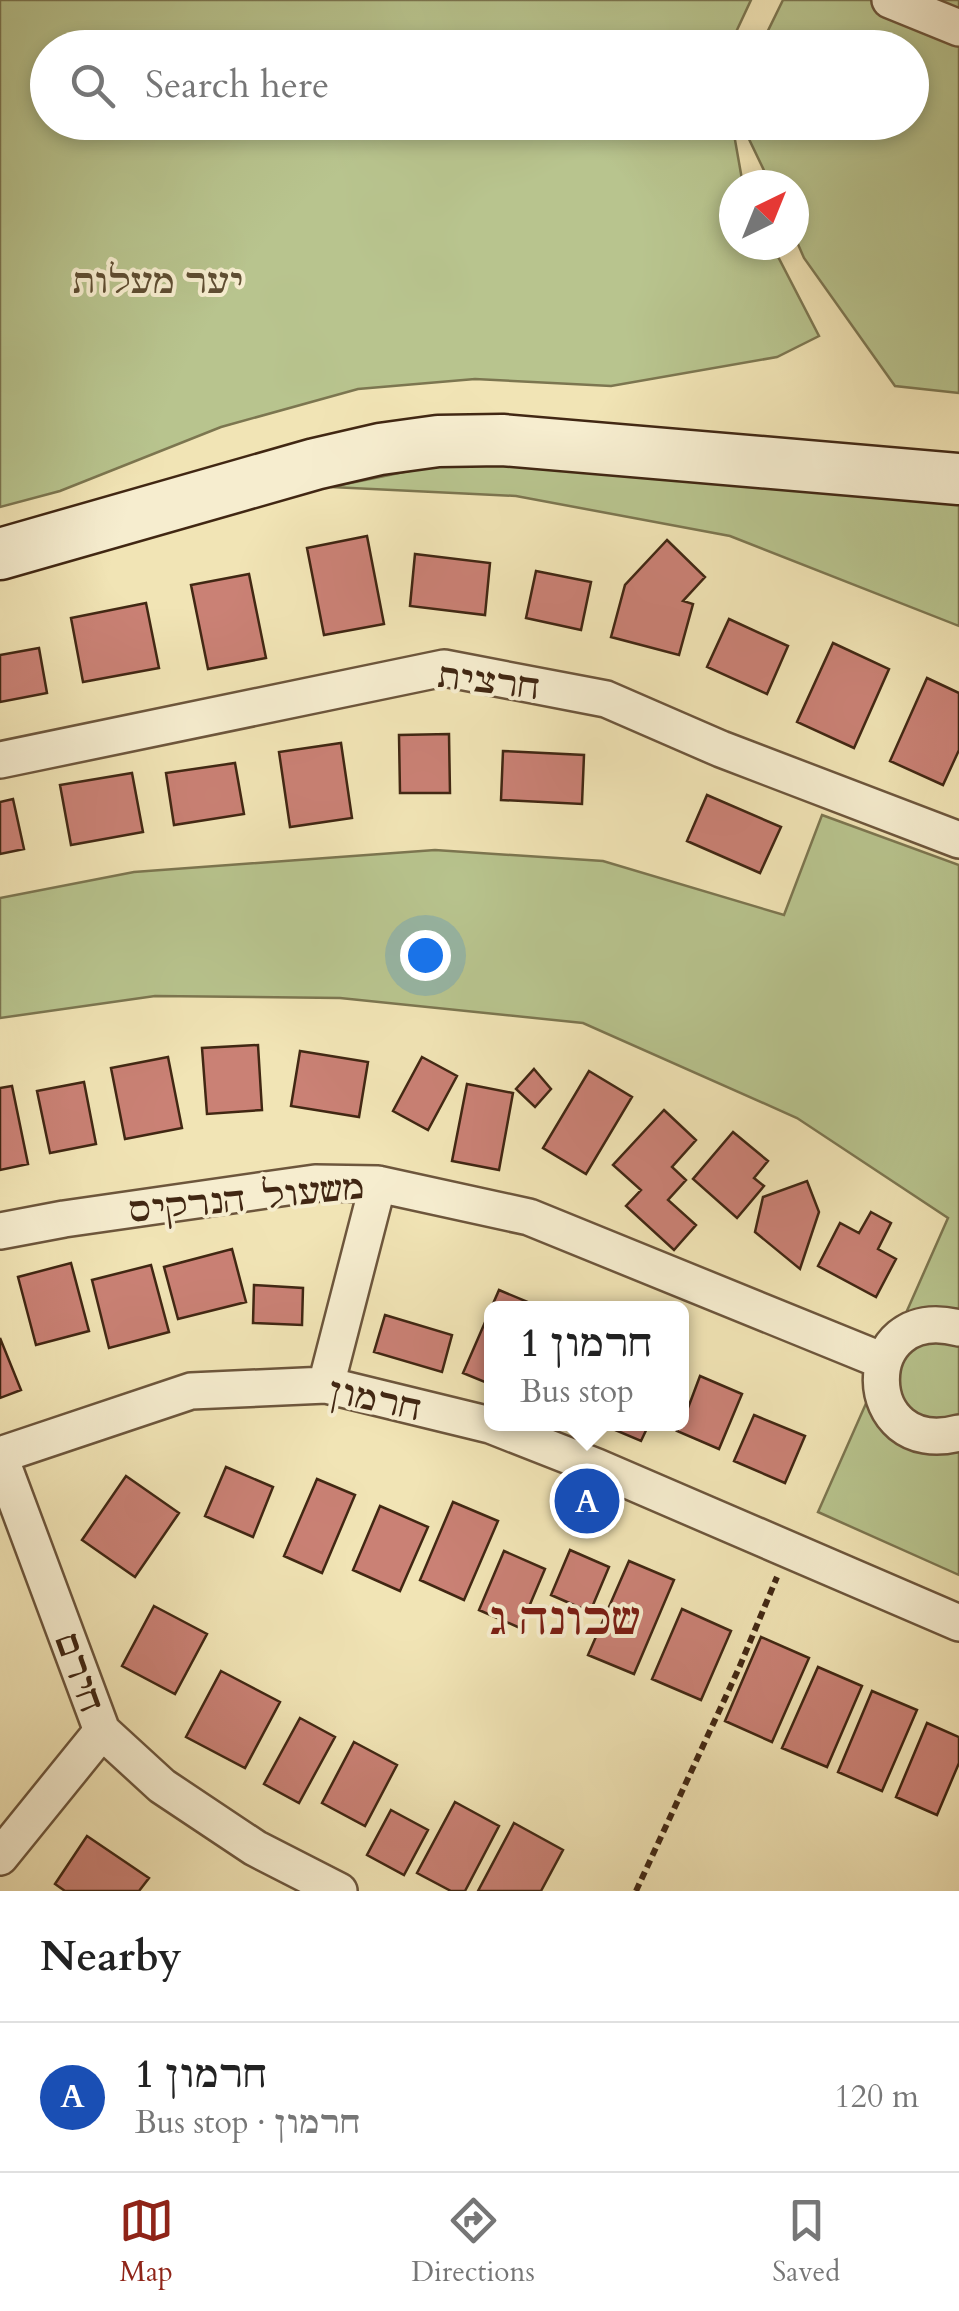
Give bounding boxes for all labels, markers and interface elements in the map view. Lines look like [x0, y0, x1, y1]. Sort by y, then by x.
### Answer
search box [30, 30, 929, 140]
icon: search [65, 58, 120, 113]
text: Search here [145, 59, 329, 111]
north arrow [719, 170, 809, 260]
park label: יער מעלות [73, 258, 243, 306]
street label: חרצית [435, 652, 543, 712]
your location [400, 930, 451, 981]
street label: משעול הנרקיס [127, 1163, 367, 1235]
popup [484, 1301, 689, 1431]
text: חרמון 1 [520, 1318, 653, 1370]
street label: חרמון [324, 1367, 426, 1433]
text: Bus stop [520, 1370, 634, 1414]
pin: A [554, 1464, 620, 1538]
district label: שכונה ג [489, 1589, 641, 1650]
street label: חירם [43, 1627, 115, 1719]
text: Nearby [40, 1928, 182, 1985]
text: חרמון 1 [135, 2049, 267, 2101]
text: A [60, 2075, 85, 2119]
text: 120 m [834, 2075, 919, 2119]
text: Bus stop · חרמון [135, 2101, 360, 2145]
tab: Map [119, 2193, 174, 2291]
tab: Directions [411, 2193, 535, 2291]
tab: Saved [772, 2193, 840, 2291]

